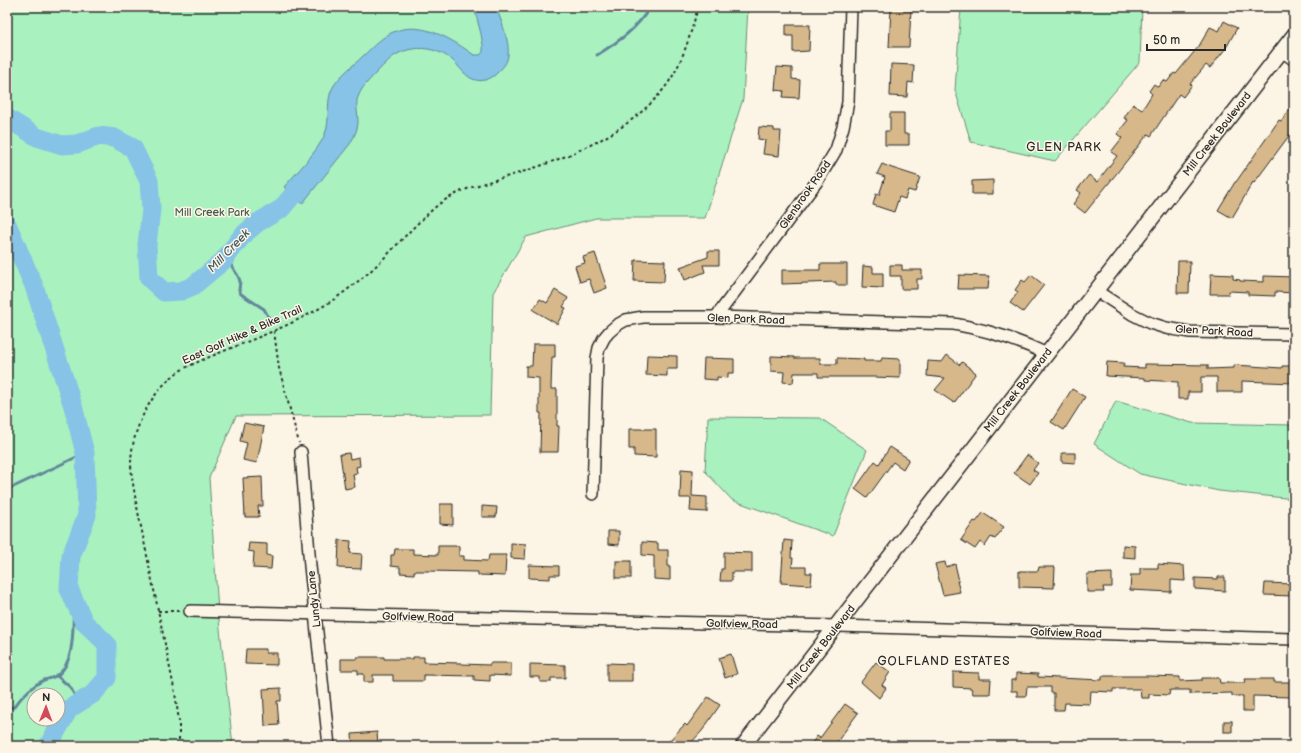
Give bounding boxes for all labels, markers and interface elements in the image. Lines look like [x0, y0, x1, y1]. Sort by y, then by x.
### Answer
scale bar [1147, 26, 1225, 52]
text: 50 m [1153, 33, 1180, 48]
street label: Mill Creek Boulevard [1180, 89, 1254, 179]
district label: GLEN PARK [1026, 140, 1102, 155]
street label: Glenbrook Road [776, 158, 834, 232]
park label: Mill Creek Park [175, 206, 250, 219]
water label: Mill Creek [205, 225, 254, 276]
street label: East Golf Hike & Bike Trail [180, 303, 304, 367]
street label: Glen Park Road [707, 311, 785, 327]
street label: Glen Park Road [1175, 322, 1253, 340]
street label: Mill Creek Boulevard [981, 345, 1055, 435]
street label: Lundy Lane [305, 569, 323, 628]
street label: Mill Creek Boulevard [784, 602, 858, 692]
street label: Golfview Road [382, 610, 454, 624]
street label: Golfview Road [706, 617, 778, 631]
street label: Golfview Road [1030, 625, 1102, 641]
district label: GOLFLAND ESTATES [878, 654, 1010, 669]
north arrow [26, 687, 66, 727]
text: N [42, 691, 50, 704]

